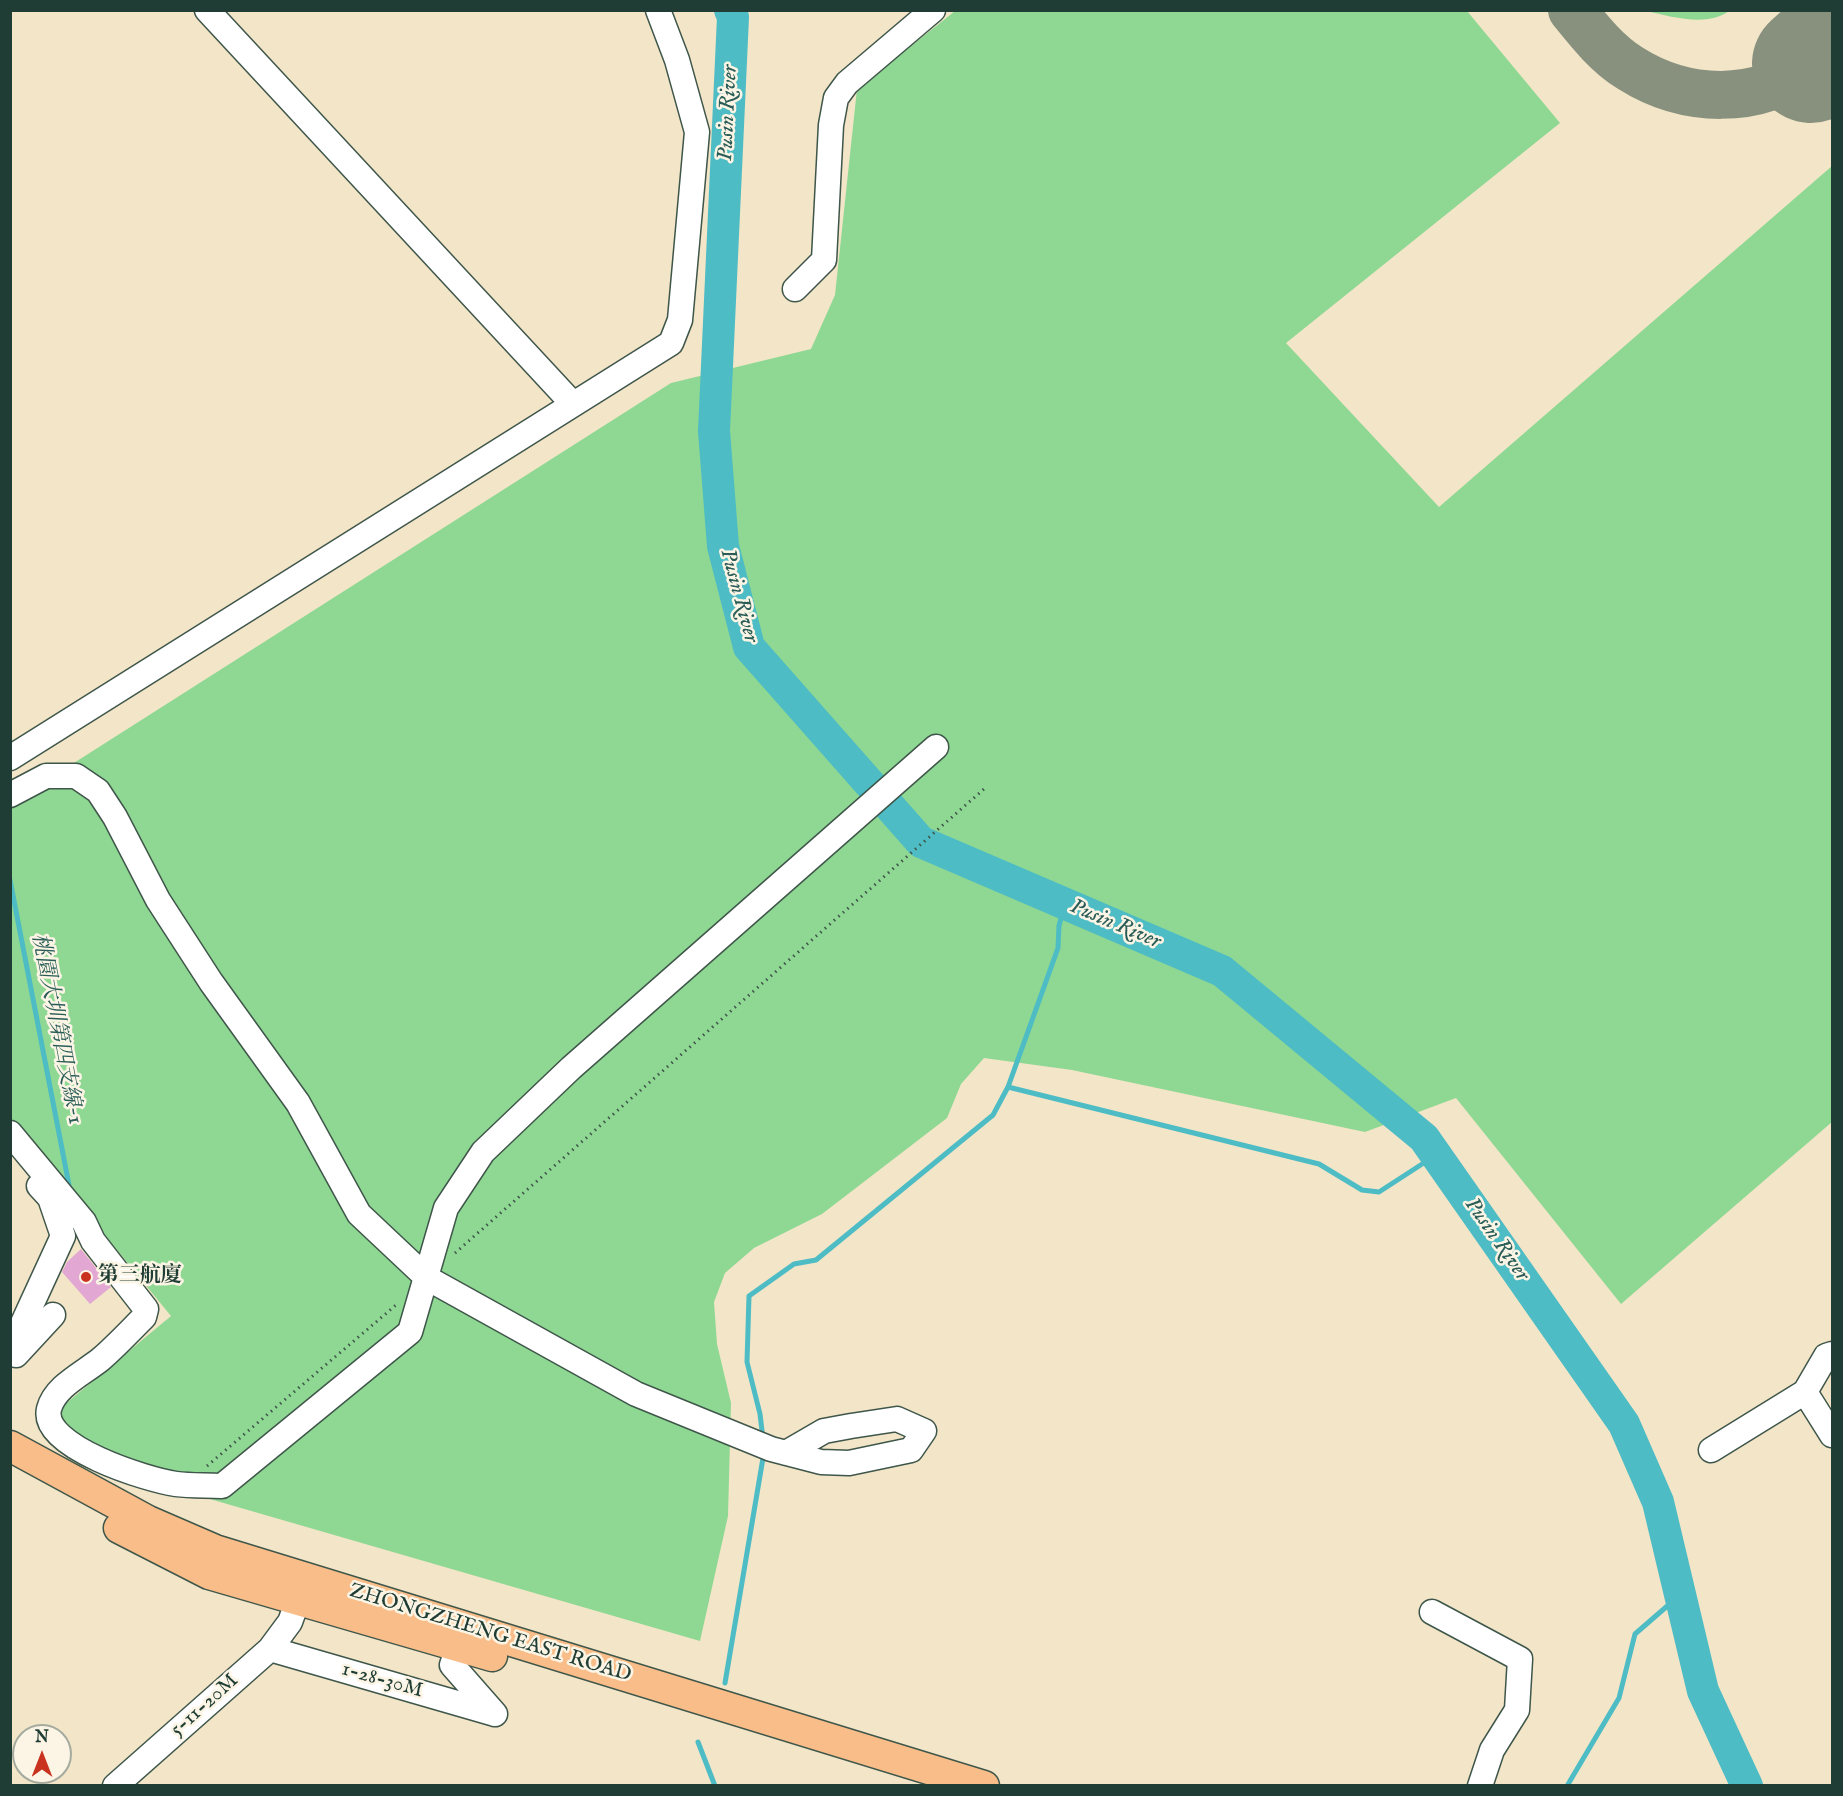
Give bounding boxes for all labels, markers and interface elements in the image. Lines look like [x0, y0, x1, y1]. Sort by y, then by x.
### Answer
water label: Pusin River [713, 64, 745, 162]
water label: Pusin River [713, 546, 763, 646]
water label: Pusin River [1066, 894, 1164, 956]
water label: 桃園大圳第四支線-1 [25, 931, 87, 1127]
water label: Pusin River [1458, 1193, 1534, 1287]
place label: 第三航廈 [98, 1264, 182, 1290]
marker: 第三航廈 [79, 1270, 93, 1284]
street label: ZHONGZHENG EAST ROAD [346, 1579, 634, 1689]
street label: 1-28-30M [338, 1657, 426, 1705]
street label: 5-11-20M [166, 1669, 244, 1743]
north arrow [12, 1724, 72, 1784]
text: N [35, 1728, 49, 1748]

